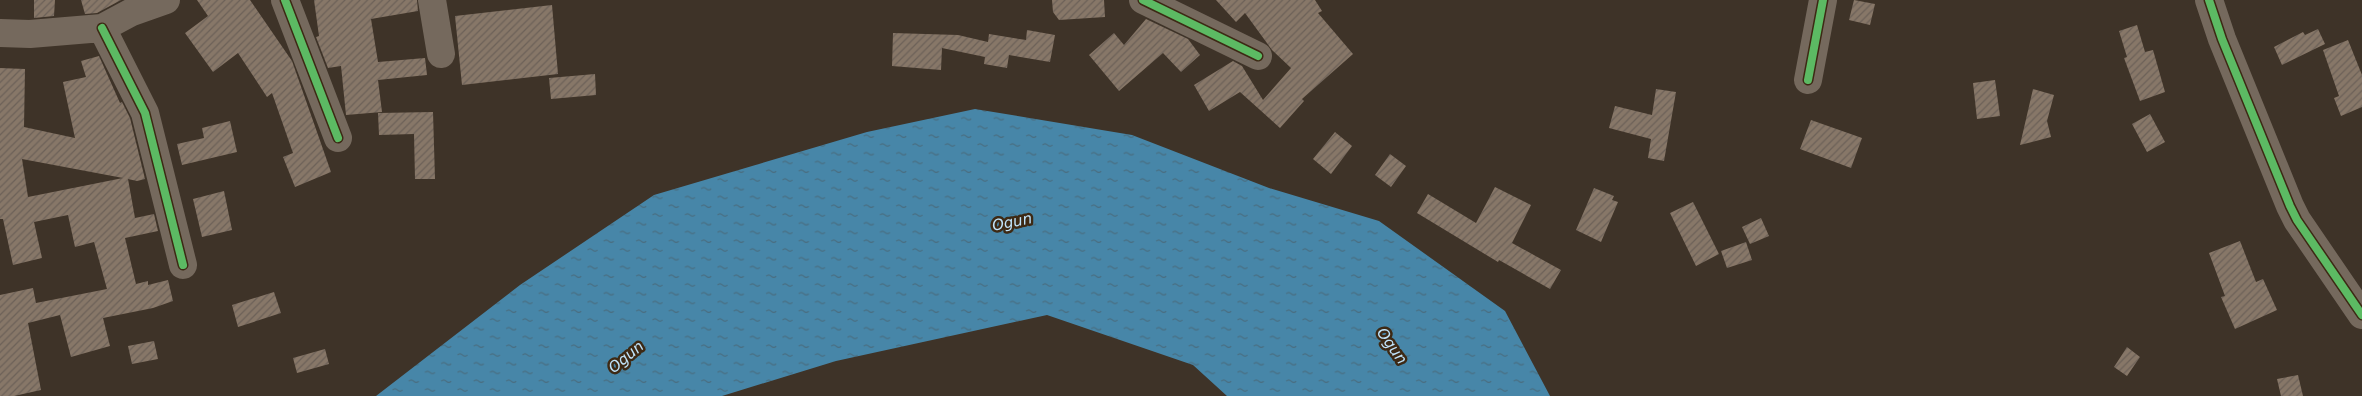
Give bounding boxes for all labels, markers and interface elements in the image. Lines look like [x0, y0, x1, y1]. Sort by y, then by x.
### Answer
water label: Ogun [990, 209, 1034, 235]
water label: Ogun [1373, 324, 1411, 368]
water label: Ogun [605, 337, 647, 377]

